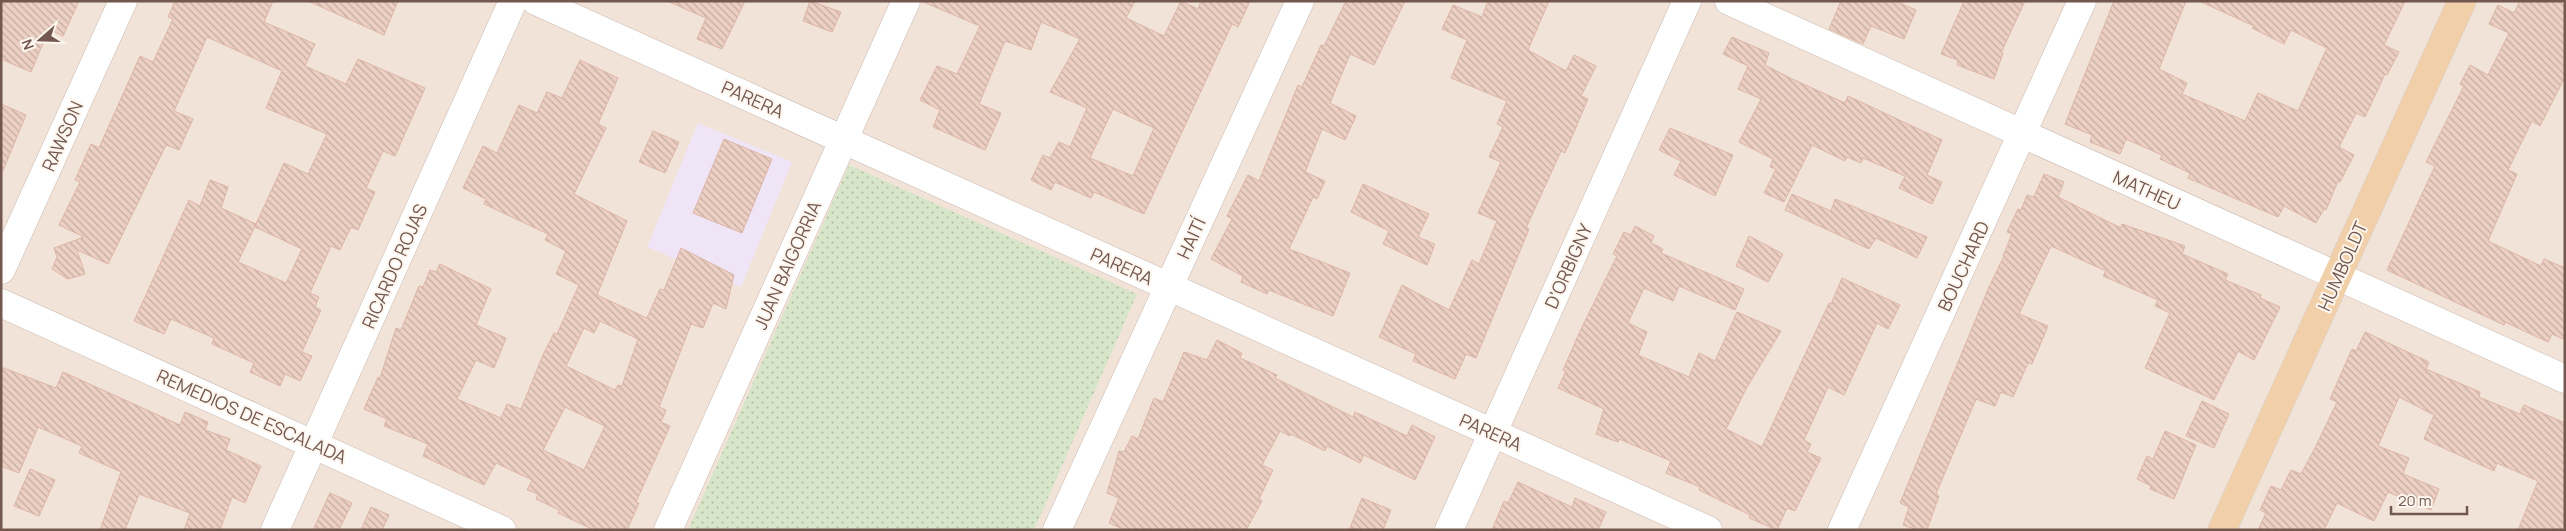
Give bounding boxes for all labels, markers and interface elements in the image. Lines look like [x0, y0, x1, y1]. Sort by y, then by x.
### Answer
north arrow [15, 15, 65, 65]
text: N [17, 37, 38, 53]
street label: PARERA [718, 75, 788, 124]
street label: RAWSON [36, 97, 88, 175]
street label: MATHEU [2109, 165, 2185, 215]
street label: JUAN BAIGORRIA [748, 196, 826, 333]
street label: RICARDO ROJAS [356, 200, 432, 332]
street label: HAITÍ [1171, 213, 1211, 263]
street label: BOUCHARD [1932, 217, 1994, 315]
street label: HUMBOLDT [2312, 217, 2373, 315]
street label: D'ORBIGNY [1539, 219, 1598, 312]
street label: PARERA [1087, 242, 1157, 291]
street label: REMEDIOS DE ESCALADA [153, 363, 351, 469]
street label: PARERA [1456, 408, 1526, 457]
scale bar [2391, 484, 2467, 516]
text: 20 m [2398, 490, 2431, 511]

